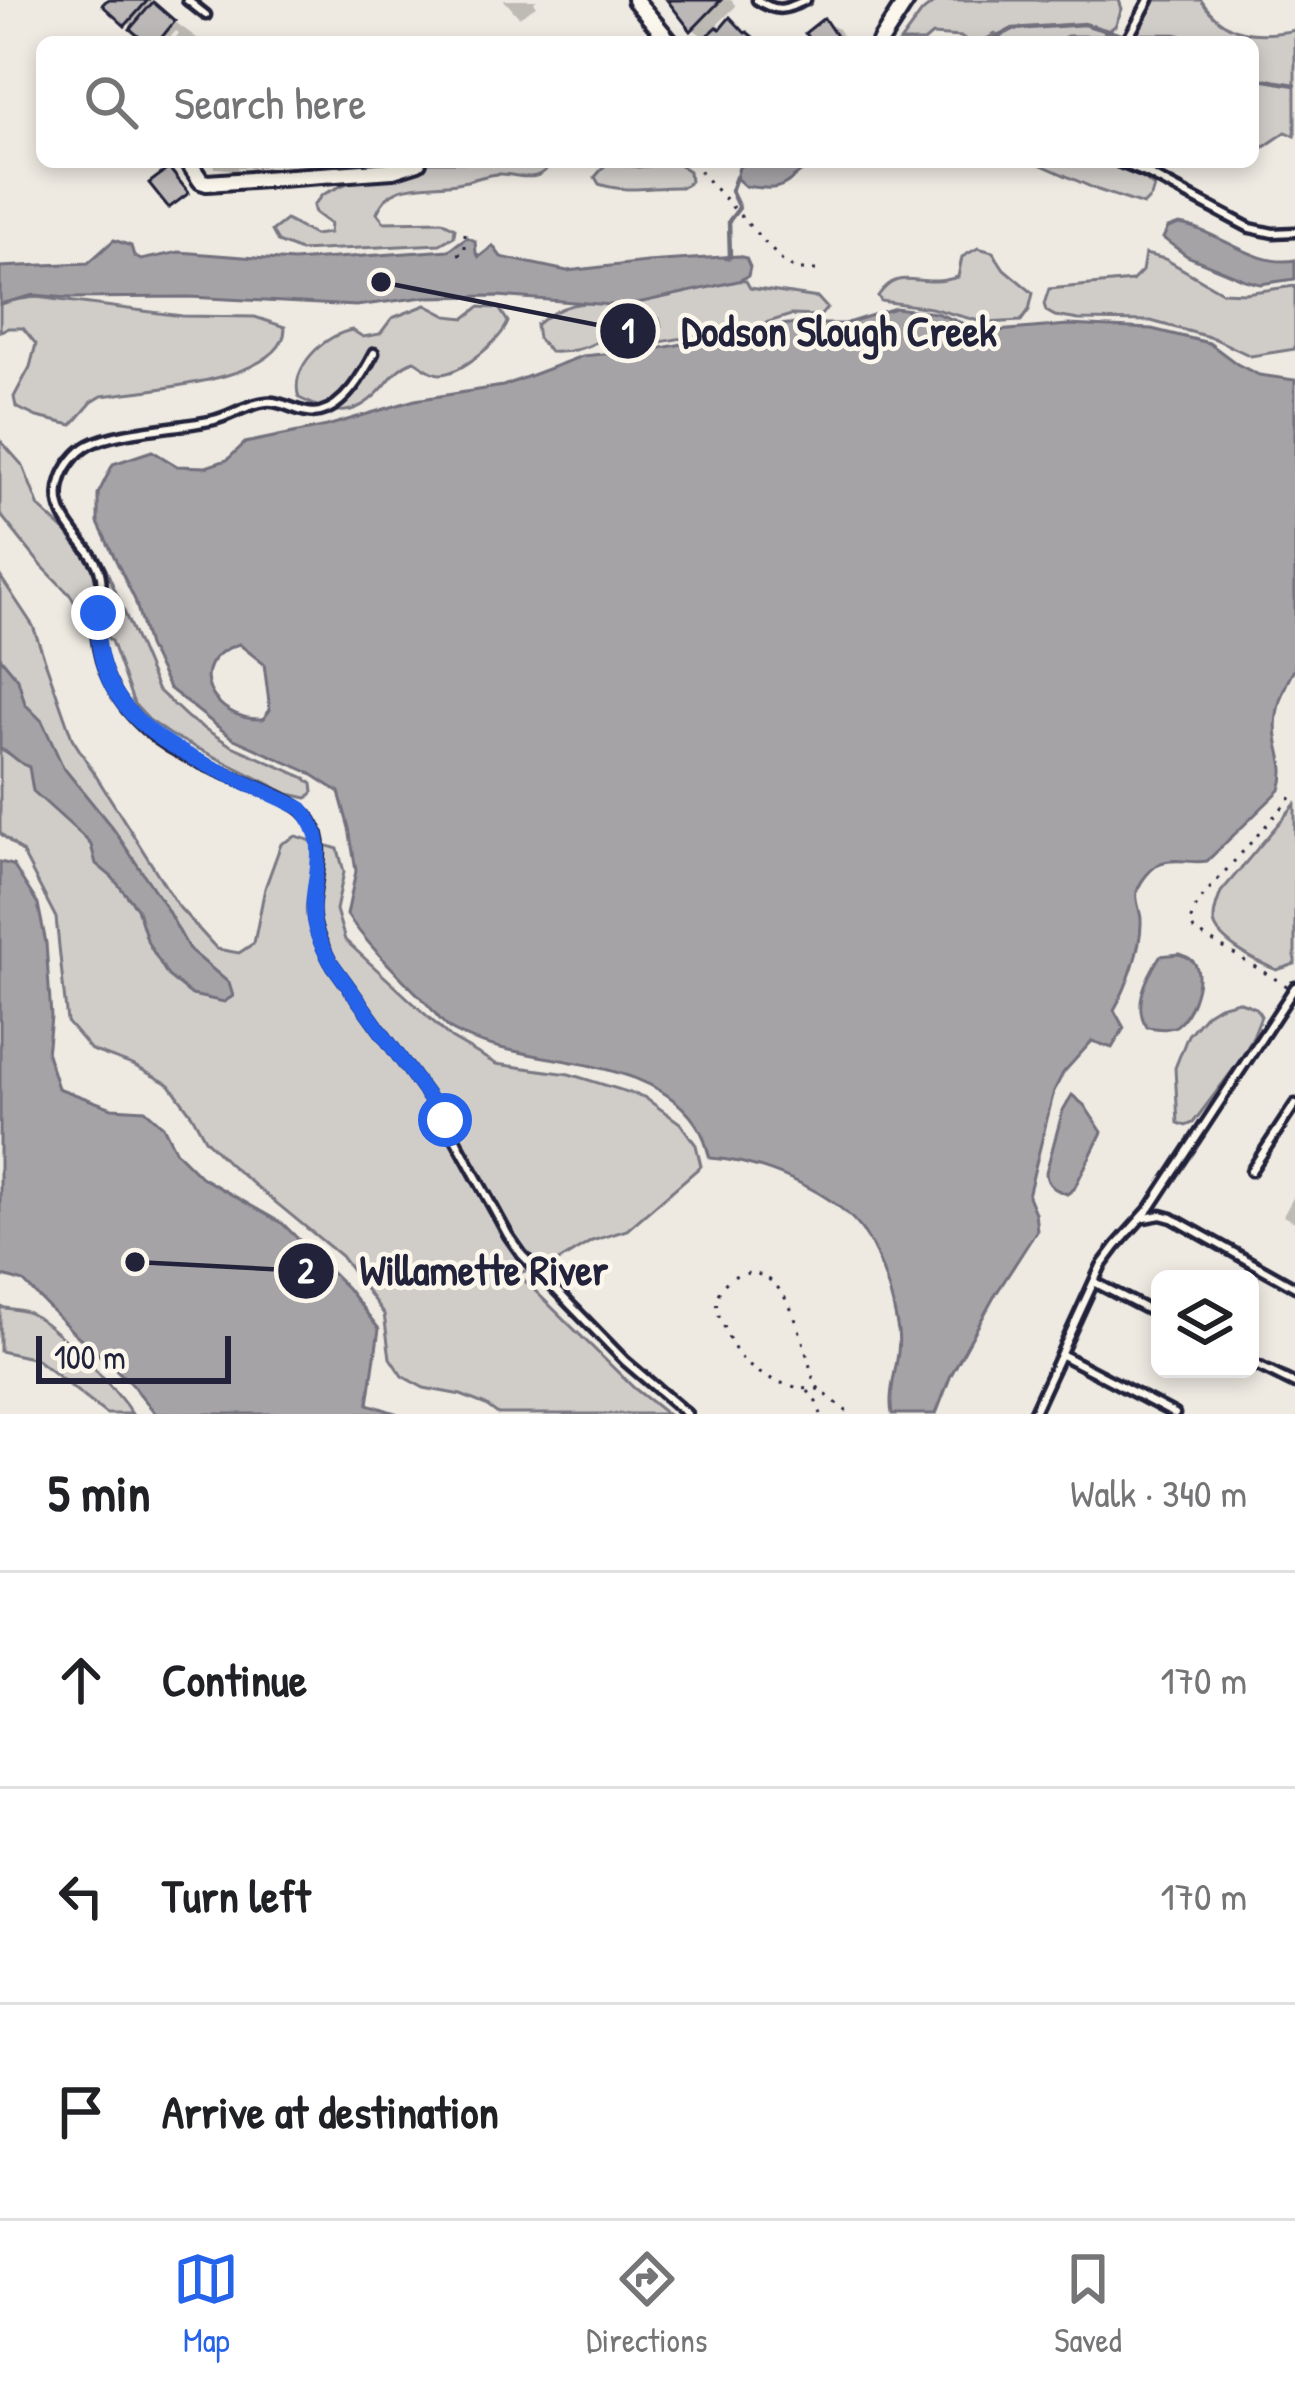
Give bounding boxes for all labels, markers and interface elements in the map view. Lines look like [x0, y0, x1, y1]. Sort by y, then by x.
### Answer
search box [36, 36, 1259, 168]
icon: search [78, 69, 144, 135]
text: Search here [174, 72, 366, 133]
callout: Dodson Slough Creek [598, 292, 1021, 370]
text: Dodson Slough Creek [681, 302, 997, 360]
text: 1 [621, 305, 635, 354]
route end [71, 586, 125, 640]
route start [418, 1093, 472, 1147]
callout: Willamette River [276, 1232, 633, 1310]
text: Willamette River [360, 1241, 609, 1298]
text: 2 [298, 1245, 315, 1294]
map controls [1151, 1270, 1259, 1378]
button: layers [1151, 1270, 1259, 1378]
scale bar [36, 1330, 231, 1383]
text: 100 m [54, 1335, 126, 1379]
text: 5 min [48, 1458, 150, 1527]
text: Walk · 340 m [1070, 1466, 1247, 1519]
icon: ahead [48, 1647, 114, 1713]
text: Continue [162, 1649, 307, 1710]
text: 170 m [1161, 1653, 1247, 1706]
icon: left [48, 1863, 114, 1929]
text: Turn left [162, 1865, 311, 1926]
text: 170 m [1161, 1869, 1247, 1922]
icon: arrive [48, 2079, 114, 2145]
text: Arrive at destination [162, 2081, 499, 2142]
tab: Map [173, 2246, 239, 2362]
tab: Directions [586, 2246, 708, 2362]
tab: Saved [1054, 2246, 1122, 2362]

